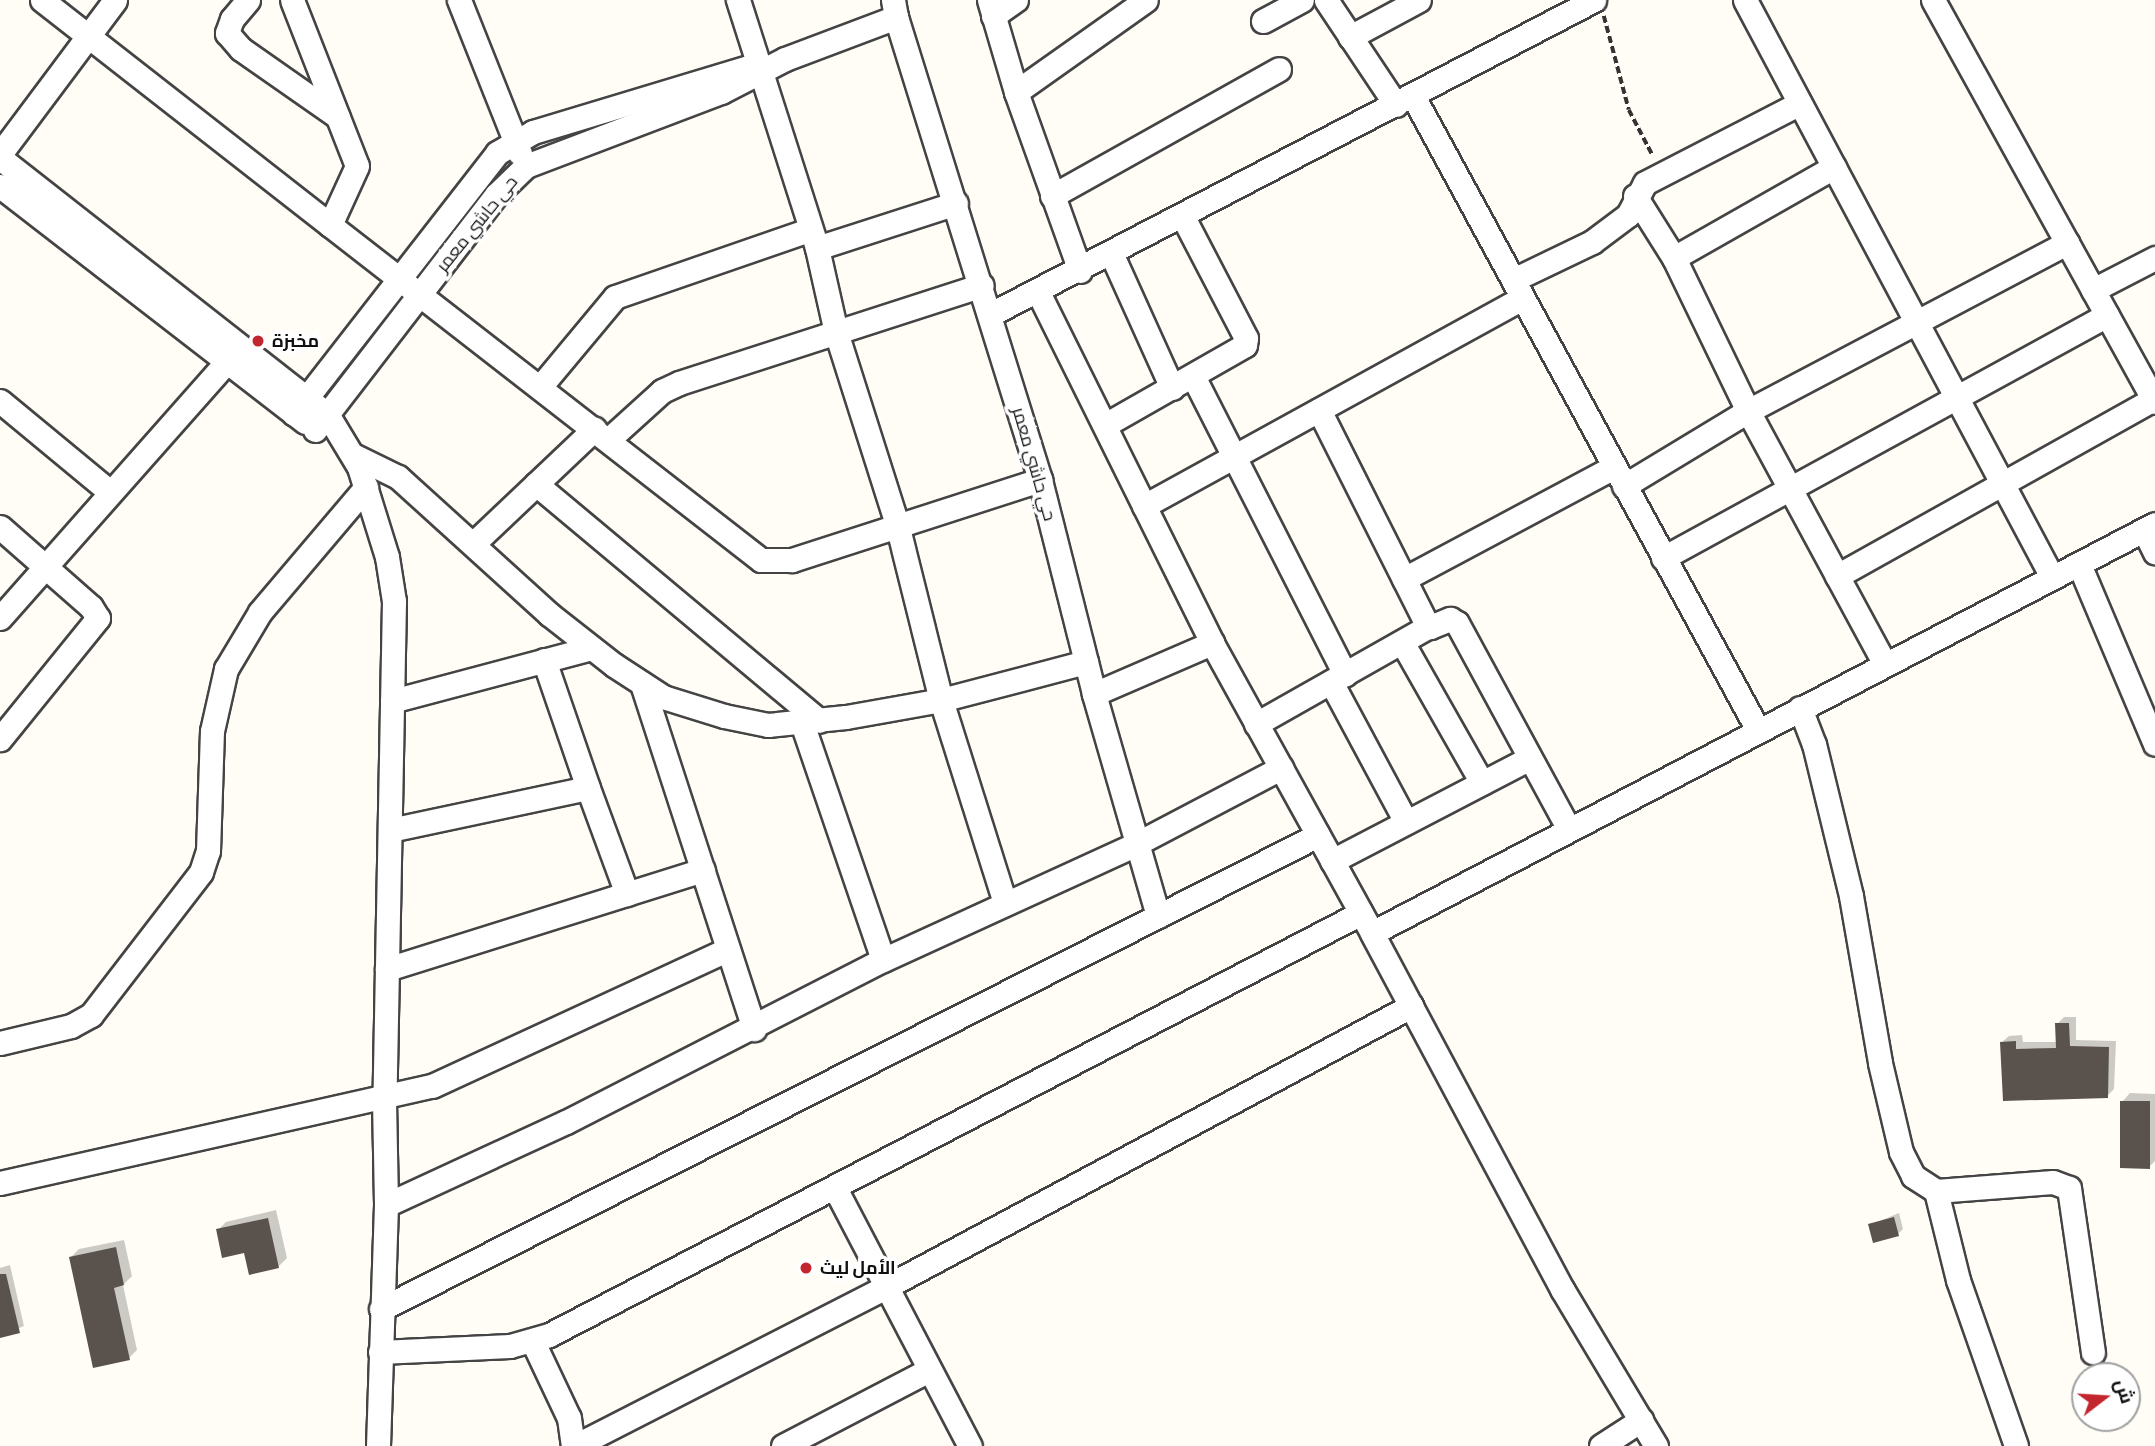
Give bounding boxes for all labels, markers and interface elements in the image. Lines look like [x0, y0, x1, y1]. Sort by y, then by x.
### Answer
street label: حي حاشي معمر [432, 172, 522, 276]
place label: مخبزة [272, 330, 319, 352]
marker: مخبزة [250, 333, 266, 349]
street label: حي حاشي معمر [1007, 405, 1061, 523]
place label: الأمل ليث [820, 1257, 896, 1279]
marker: الأمل ليث [798, 1260, 814, 1276]
north arrow [2071, 1362, 2141, 1432]
text: ش [2111, 1377, 2138, 1406]

